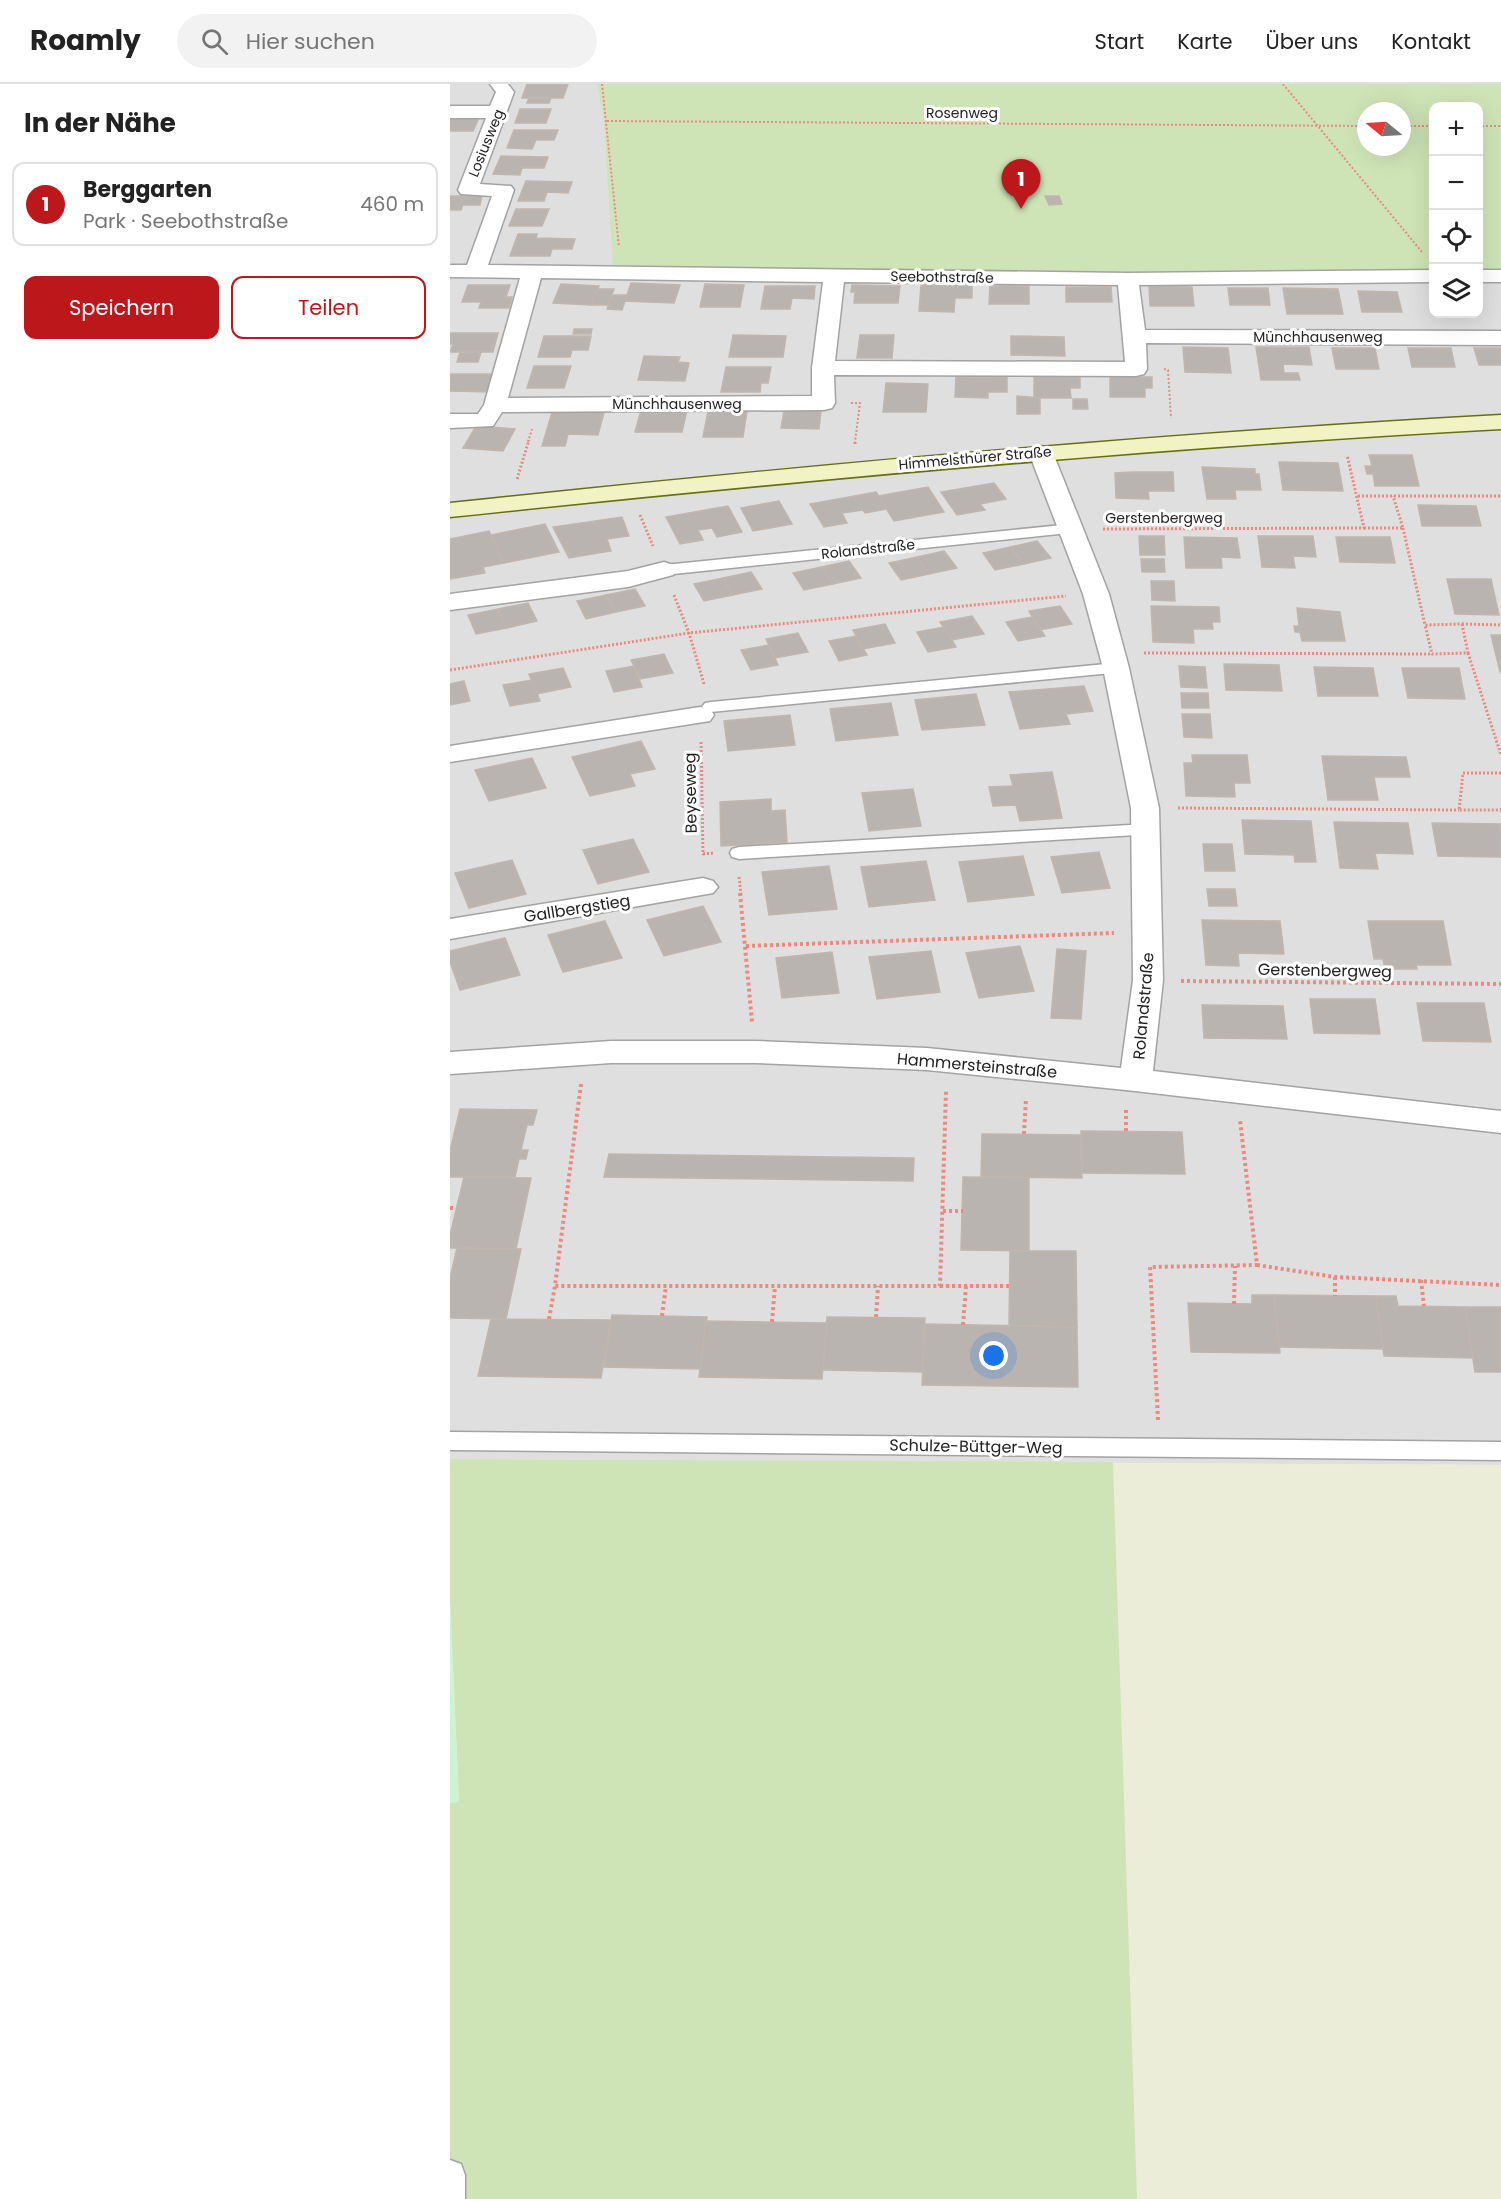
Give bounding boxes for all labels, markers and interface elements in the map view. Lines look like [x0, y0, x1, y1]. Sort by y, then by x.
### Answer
search box [177, 14, 597, 68]
text: Roamly [30, 21, 141, 60]
icon: search [198, 25, 231, 58]
text: Hier suchen [246, 26, 375, 57]
text: Start [1095, 27, 1144, 56]
text: Karte [1177, 27, 1233, 56]
text: Über uns [1266, 27, 1358, 56]
text: Kontakt [1391, 27, 1471, 56]
north arrow [1357, 102, 1411, 156]
map controls [1429, 102, 1483, 318]
button: + [1429, 102, 1483, 156]
street label: Rosenweg [926, 103, 998, 123]
text: In der Nähe [24, 105, 176, 141]
street label: Losiusweg [463, 106, 509, 180]
button: − [1429, 156, 1483, 210]
pin: 1 [1002, 160, 1040, 209]
text: Berggarten [83, 174, 212, 205]
text: 1 [42, 190, 49, 218]
text: 460 m [360, 190, 424, 218]
text: Park · Seebothstraße [83, 207, 288, 235]
button: locate [1429, 210, 1483, 264]
button: layers [1429, 264, 1483, 318]
street label: Seebothstraße [890, 266, 994, 288]
button: Speichern [24, 276, 219, 339]
button: Teilen [231, 276, 426, 339]
street label: Münchhausenweg [1253, 327, 1383, 347]
street label: Münchhausenweg [612, 394, 742, 414]
street label: Himmelsthürer Straße [898, 441, 1053, 475]
street label: Gerstenbergweg [1105, 508, 1223, 528]
street label: Rolandstraße [820, 534, 916, 564]
street label: Beyseweg [678, 752, 703, 834]
street label: Gallbergstieg [522, 889, 632, 928]
street label: Rolandstraße [1127, 951, 1160, 1061]
street label: Gerstenbergweg [1258, 958, 1392, 983]
street label: Hammersteinstraße [896, 1047, 1058, 1084]
your location [979, 1341, 1008, 1370]
street label: Schulze-Büttger-Weg [889, 1433, 1063, 1460]

